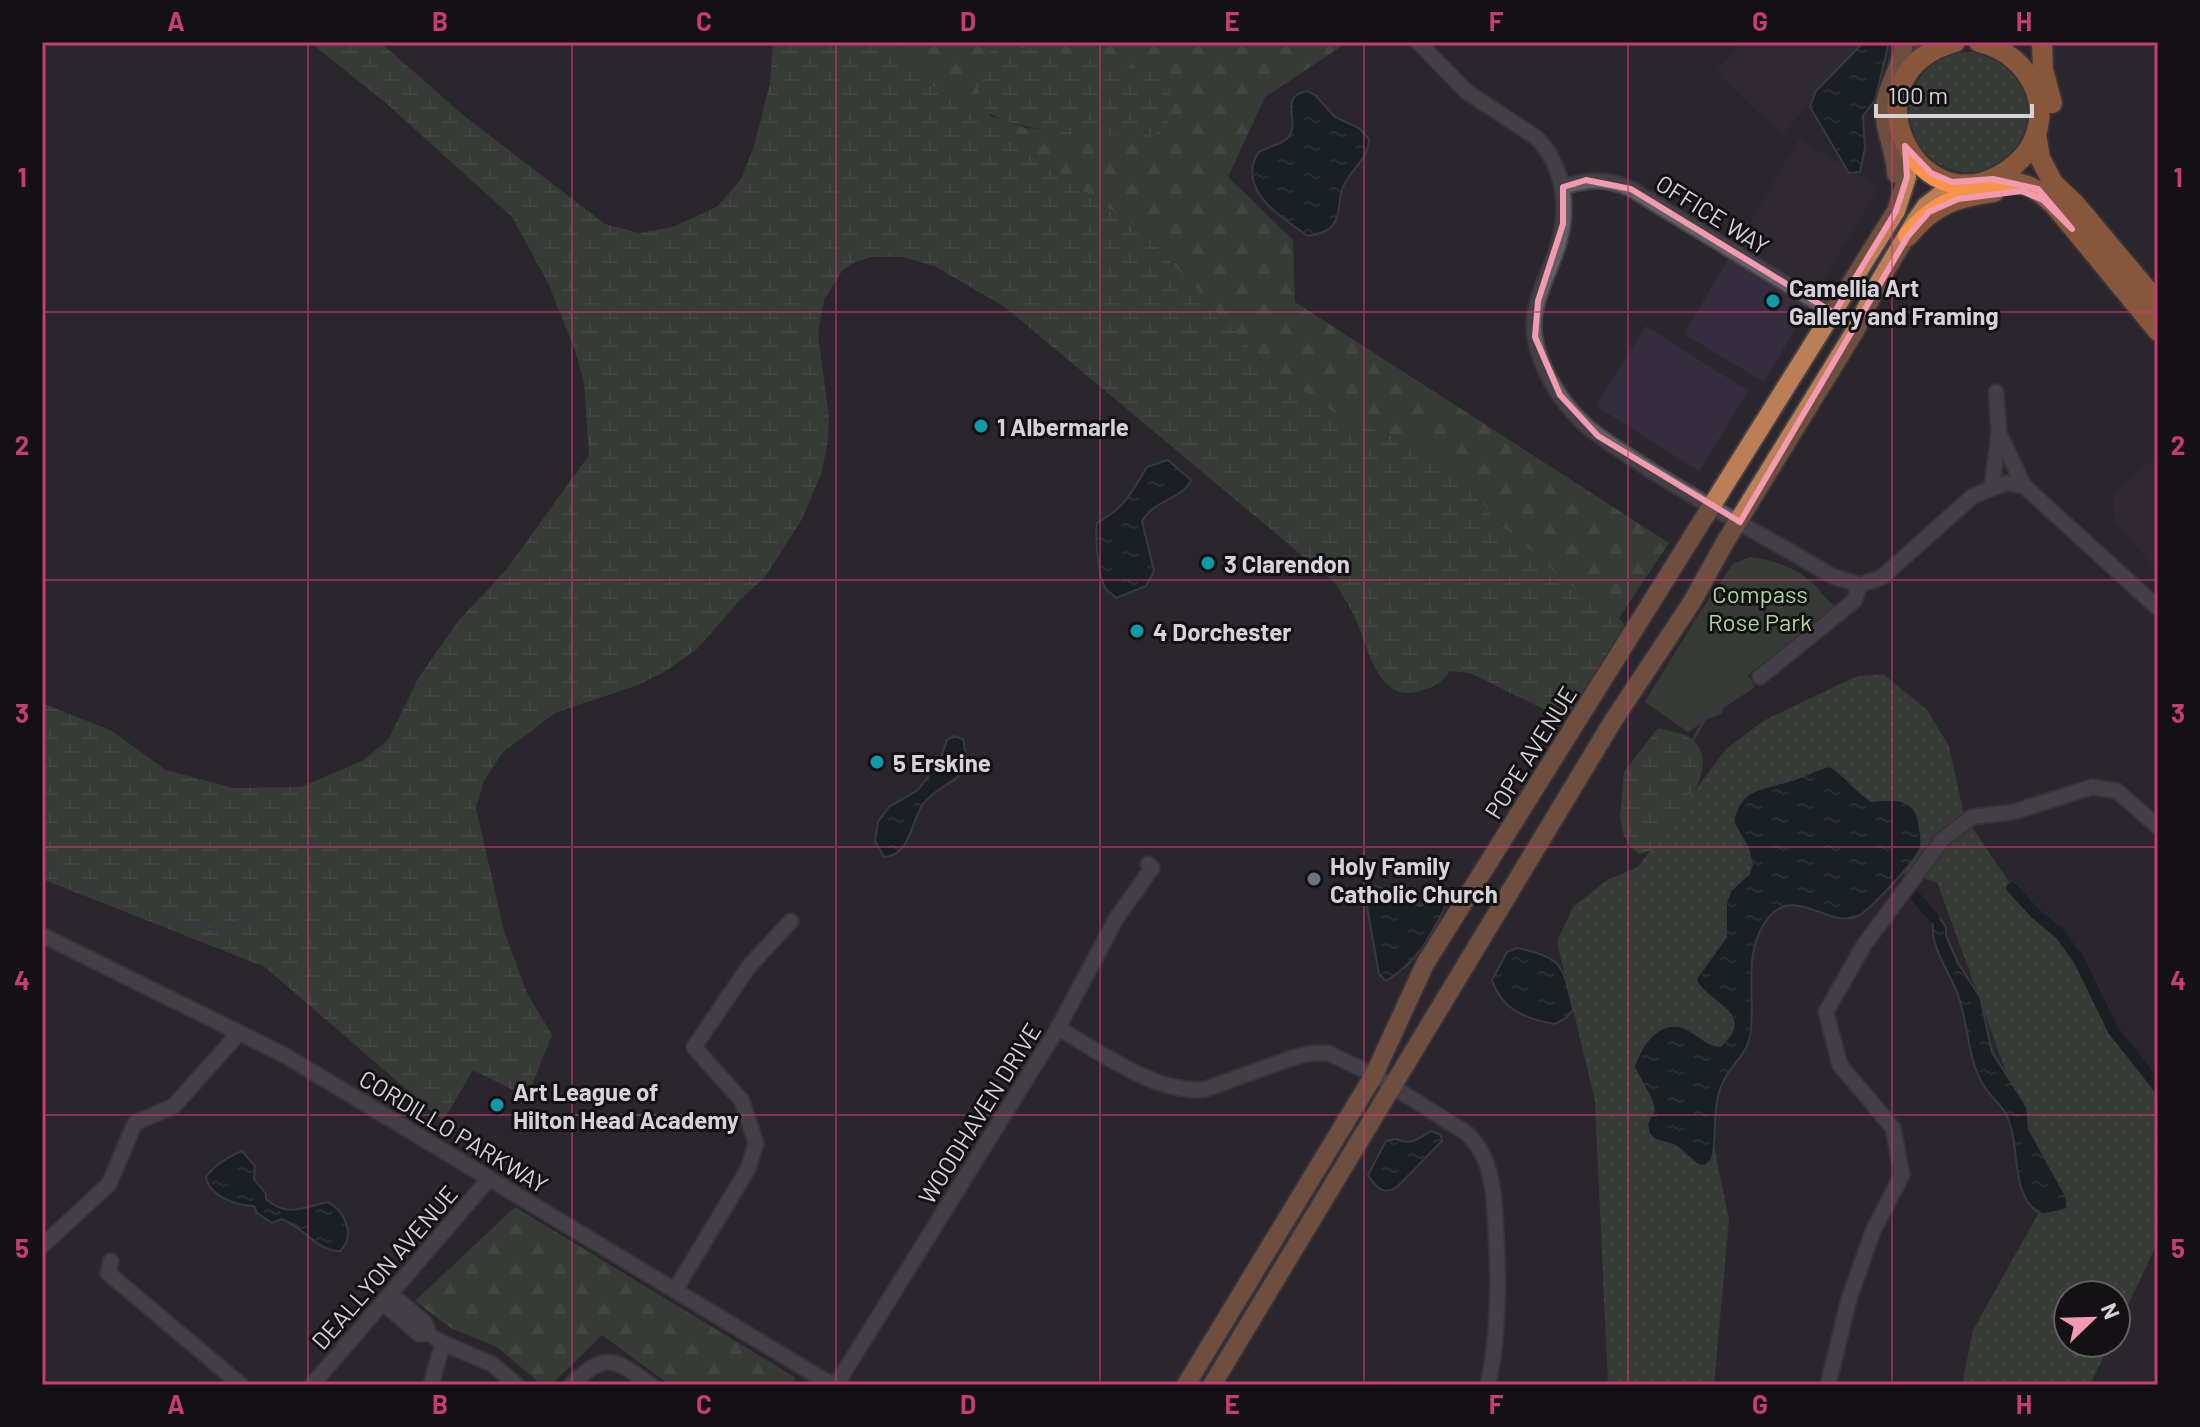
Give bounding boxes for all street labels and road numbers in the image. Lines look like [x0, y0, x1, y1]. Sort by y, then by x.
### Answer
street label: OFFICE WAY [1651, 168, 1775, 260]
street label: POPE AVENUE [1478, 680, 1582, 824]
street label: WOODHAVEN DRIVE [912, 1017, 1046, 1209]
street label: CORDILLO PARKWAY [354, 1063, 554, 1199]
street label: DEALLYON AVENUE [305, 1179, 463, 1355]

